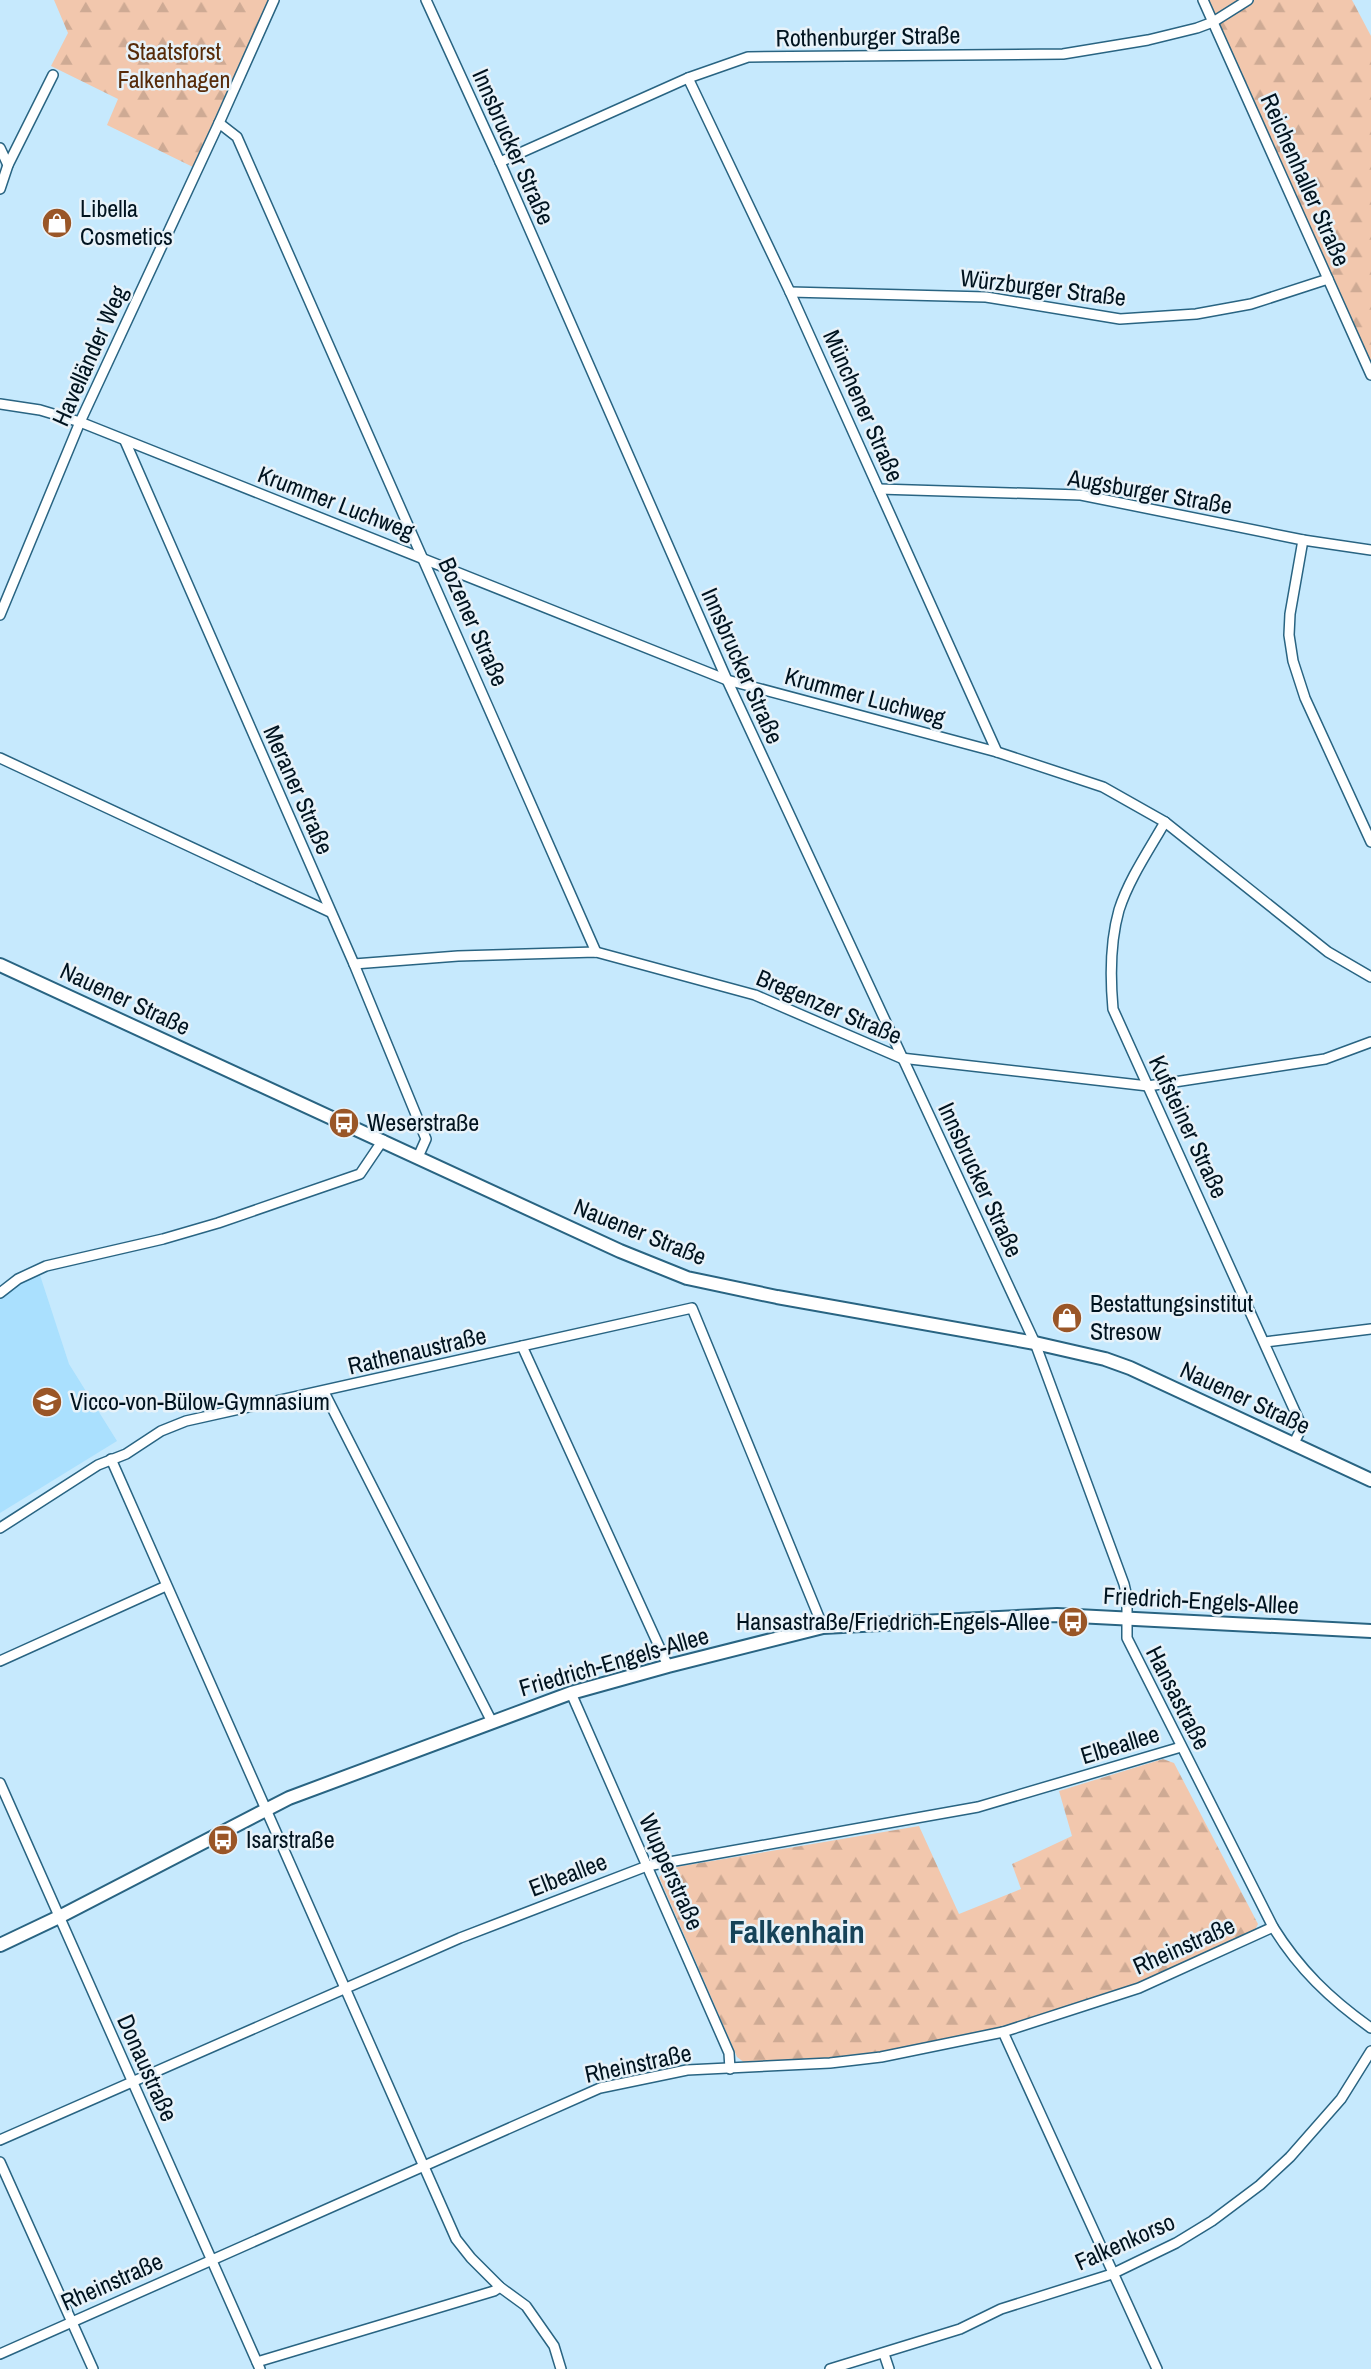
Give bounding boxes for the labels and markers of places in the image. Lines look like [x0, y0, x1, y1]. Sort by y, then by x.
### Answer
place label: Libella Cosmetics [80, 192, 173, 252]
shop icon: Libella Cosmetics [40, 206, 74, 240]
bus stop icon: Weserstraße [327, 1106, 361, 1140]
place label: Weserstraße [367, 1106, 479, 1138]
place label: Bestattungsinstitut Stresow [1090, 1287, 1254, 1347]
shop icon: Bestattungsinstitut Stresow [1050, 1301, 1084, 1335]
school or university icon: Vicco-von-Bülow-Gymnasium [30, 1385, 64, 1419]
place label: Vicco-von-Bülow-Gymnasium [70, 1385, 330, 1417]
place label: Hansastraße/Friedrich-Engels-Allee [736, 1605, 1050, 1637]
bus stop icon: Hansastraße/Friedrich-Engels-Allee [1056, 1605, 1090, 1639]
bus stop icon: Isarstraße [206, 1823, 240, 1857]
place label: Isarstraße [246, 1823, 335, 1855]

